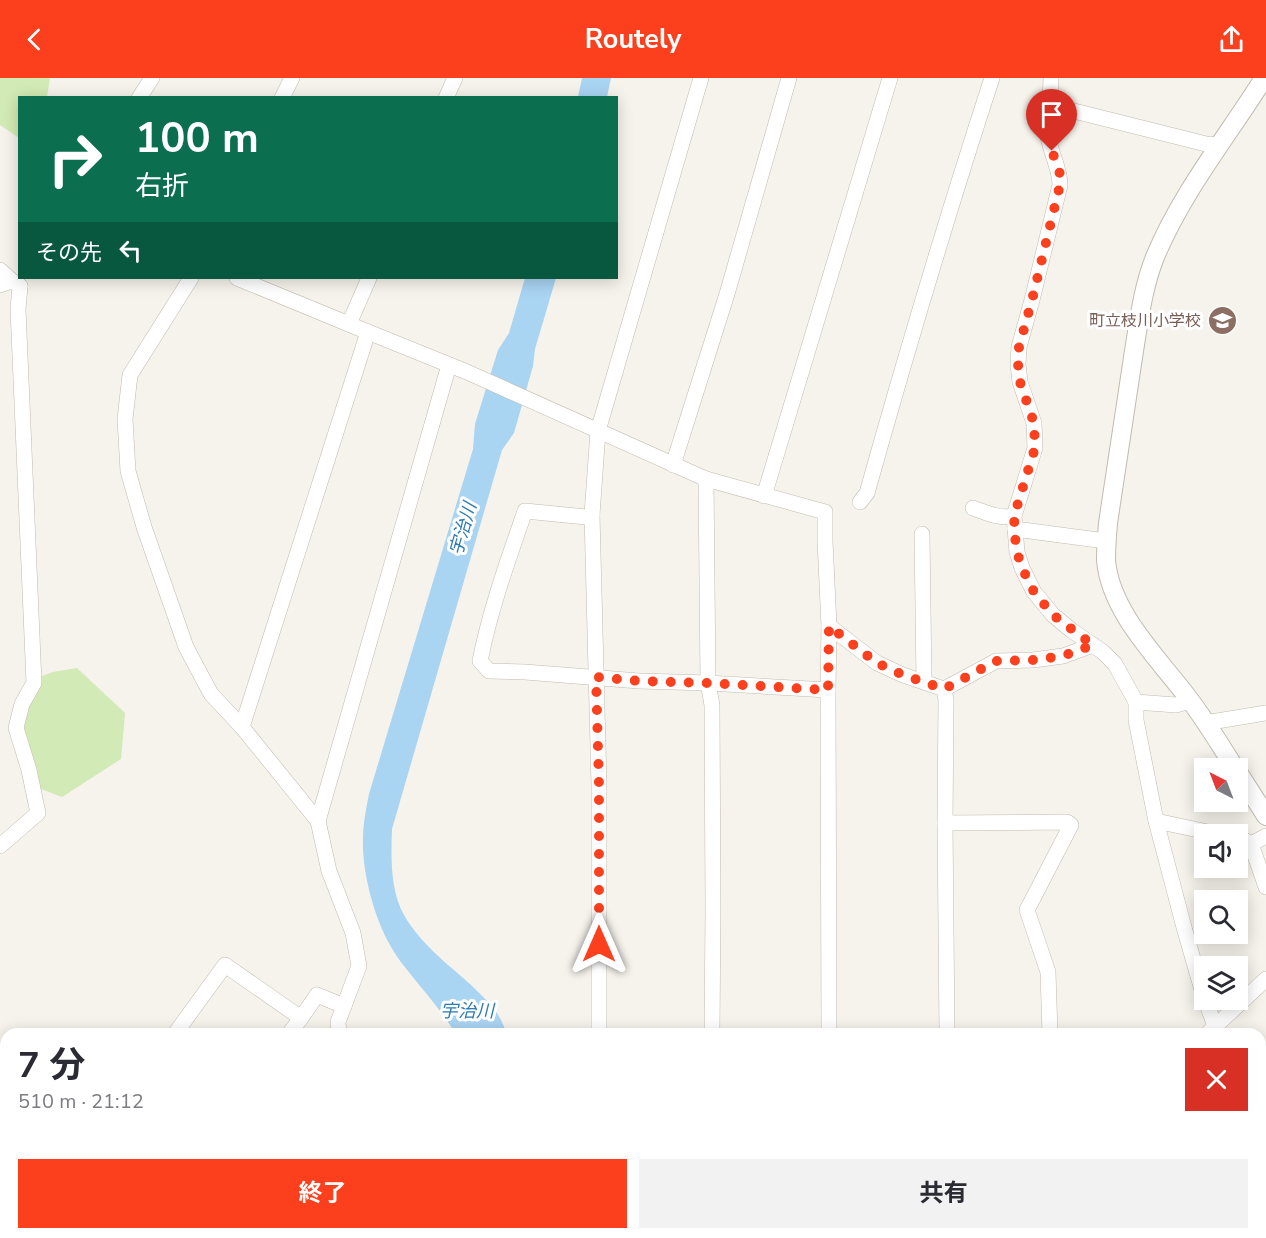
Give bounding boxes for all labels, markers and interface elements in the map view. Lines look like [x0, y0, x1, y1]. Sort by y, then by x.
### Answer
text: Routely [585, 21, 681, 58]
icon: back [18, 23, 51, 56]
icon: share [1215, 23, 1248, 56]
pin [1026, 89, 1077, 151]
icon: arrive [1035, 98, 1068, 131]
text: 100 m [135, 110, 259, 167]
icon: right [36, 120, 114, 198]
text: 右折 [135, 168, 189, 205]
icon: left [114, 234, 147, 267]
text: その先 [36, 238, 102, 268]
school or university icon: 町立枝川小学校 [1206, 304, 1238, 336]
place label: 町立枝川小学校 [1089, 310, 1201, 332]
water label: 宇治川 [444, 498, 483, 558]
north arrow [1194, 758, 1248, 812]
map controls [1194, 758, 1248, 1010]
button: sound [1194, 824, 1248, 878]
button: search [1194, 890, 1248, 944]
position arrow [567, 912, 631, 976]
button: layers [1194, 956, 1248, 1010]
water label: 宇治川 [440, 999, 496, 1023]
text: 7 分 [18, 1041, 85, 1090]
button: close [1185, 1048, 1248, 1111]
text: 510 m · 21:12 [18, 1088, 144, 1115]
button: 終了 [18, 1159, 627, 1228]
button: 共有 [639, 1159, 1248, 1228]

